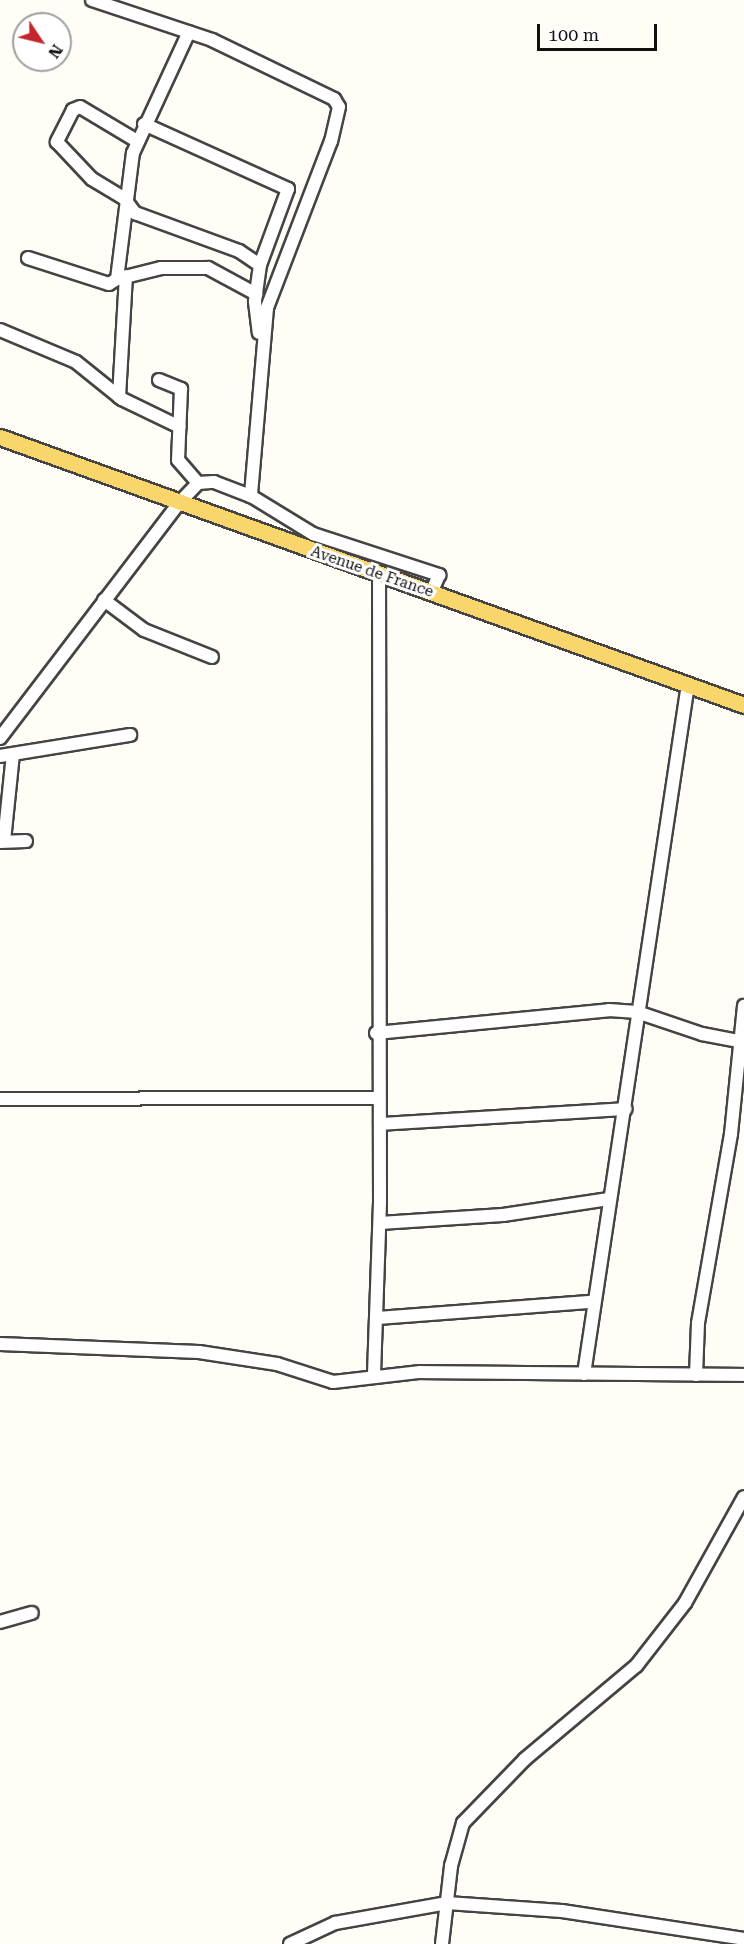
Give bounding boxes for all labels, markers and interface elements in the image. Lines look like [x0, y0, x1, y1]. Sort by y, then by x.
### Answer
north arrow [12, 12, 72, 72]
scale bar [540, 12, 660, 50]
text: 100 m [548, 24, 599, 45]
text: N [44, 41, 67, 62]
street label: Avenue de France [308, 543, 436, 601]

